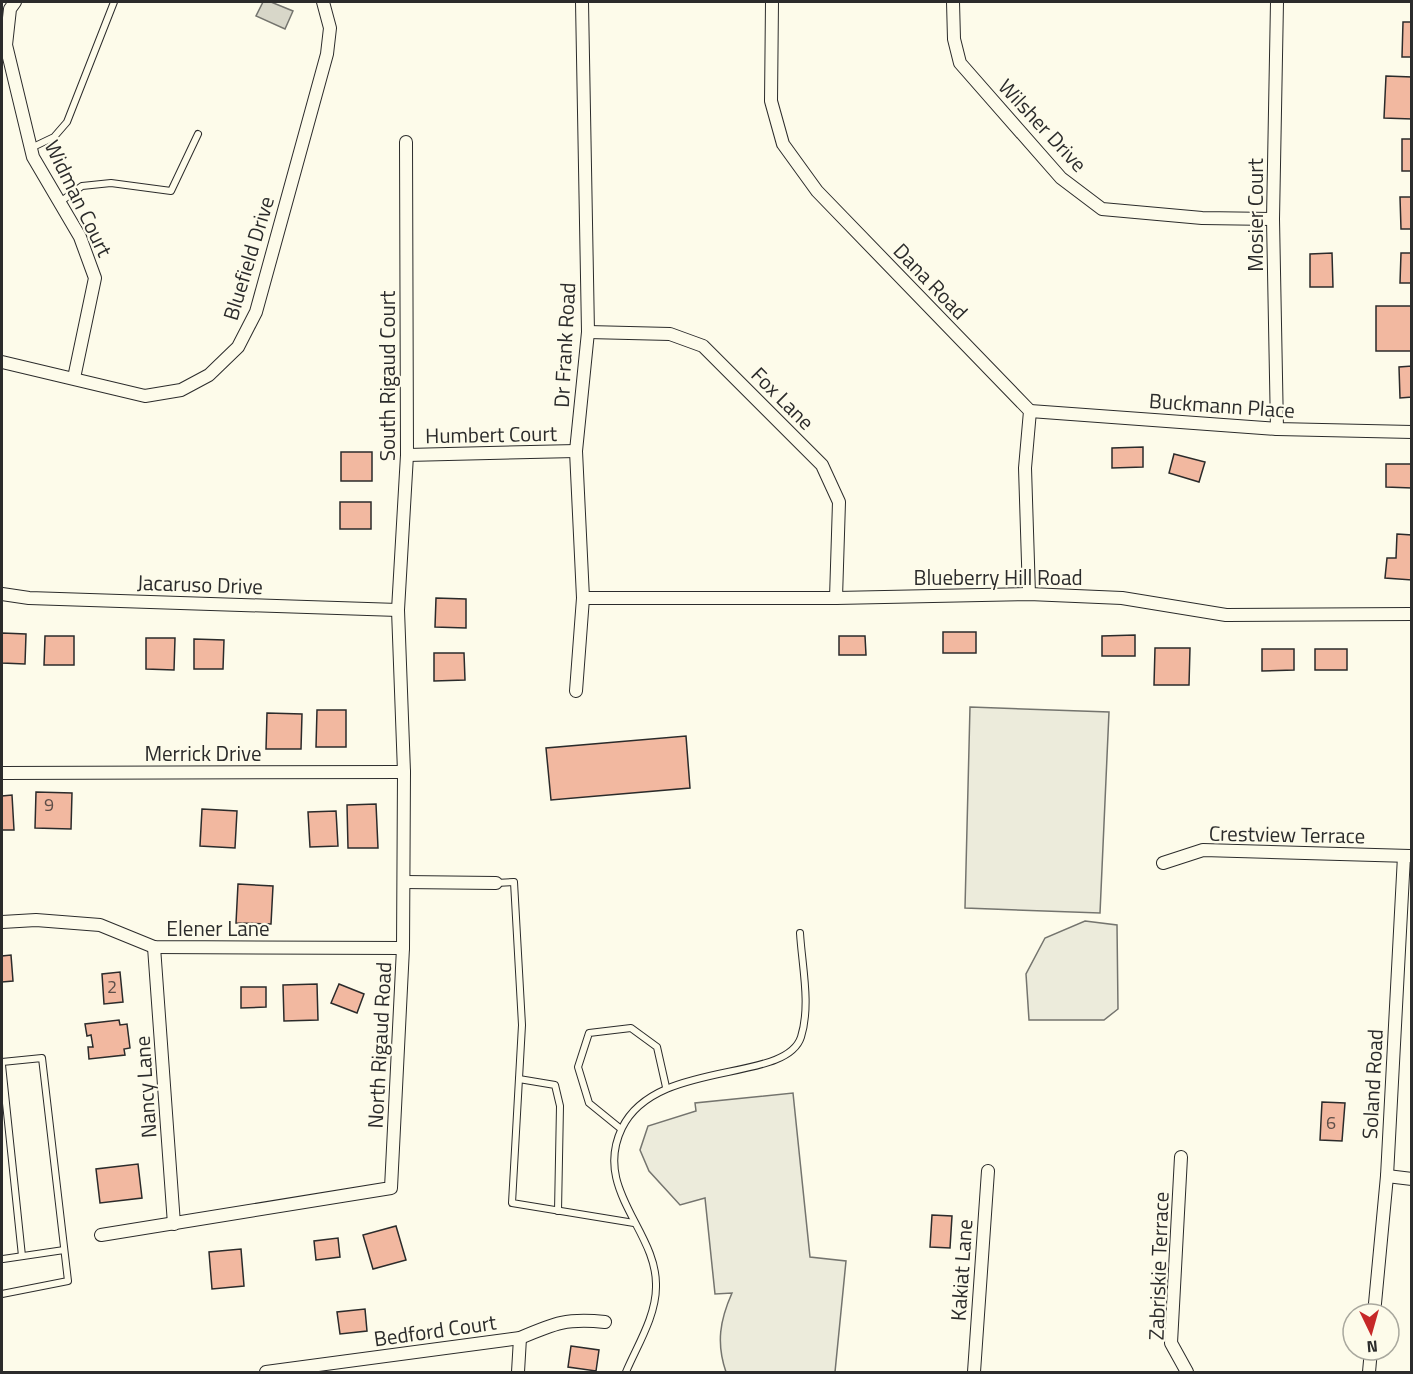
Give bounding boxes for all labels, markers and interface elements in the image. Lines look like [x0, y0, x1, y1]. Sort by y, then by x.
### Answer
street label: Wilsher Drive [991, 71, 1095, 179]
street label: Widman Court [37, 134, 121, 262]
street label: Mosier Court [1239, 158, 1271, 272]
street label: Bluefield Drive [214, 192, 282, 324]
street label: Dana Road [886, 235, 976, 327]
street label: Dr Frank Road [545, 282, 583, 408]
street label: South Rigaud Court [371, 290, 403, 461]
street label: Fox Lane [744, 359, 822, 437]
street label: Buckmann Place [1148, 384, 1296, 426]
street label: Humbert Court [425, 417, 558, 451]
street label: Blueberry Hill Road [913, 561, 1083, 593]
street label: Jacaruso Drive [136, 566, 264, 602]
street label: Merrick Drive [144, 737, 262, 769]
house number: 9 [44, 791, 54, 818]
street label: Crestview Terrace [1209, 817, 1365, 851]
street label: Elener Lane [166, 912, 270, 944]
street label: North Rigaud Road [359, 961, 399, 1129]
house number: 2 [107, 973, 117, 1000]
street label: Soland Road [1353, 1028, 1391, 1140]
street label: Nancy Lane [125, 1035, 165, 1139]
house number: 6 [1326, 1109, 1336, 1136]
street label: Zabriskie Terrace [1139, 1191, 1177, 1341]
street label: Kakiat Lane [941, 1218, 981, 1322]
north arrow [1341, 1302, 1401, 1362]
street label: Bedford Court [372, 1305, 499, 1354]
text: N [1366, 1335, 1379, 1359]

